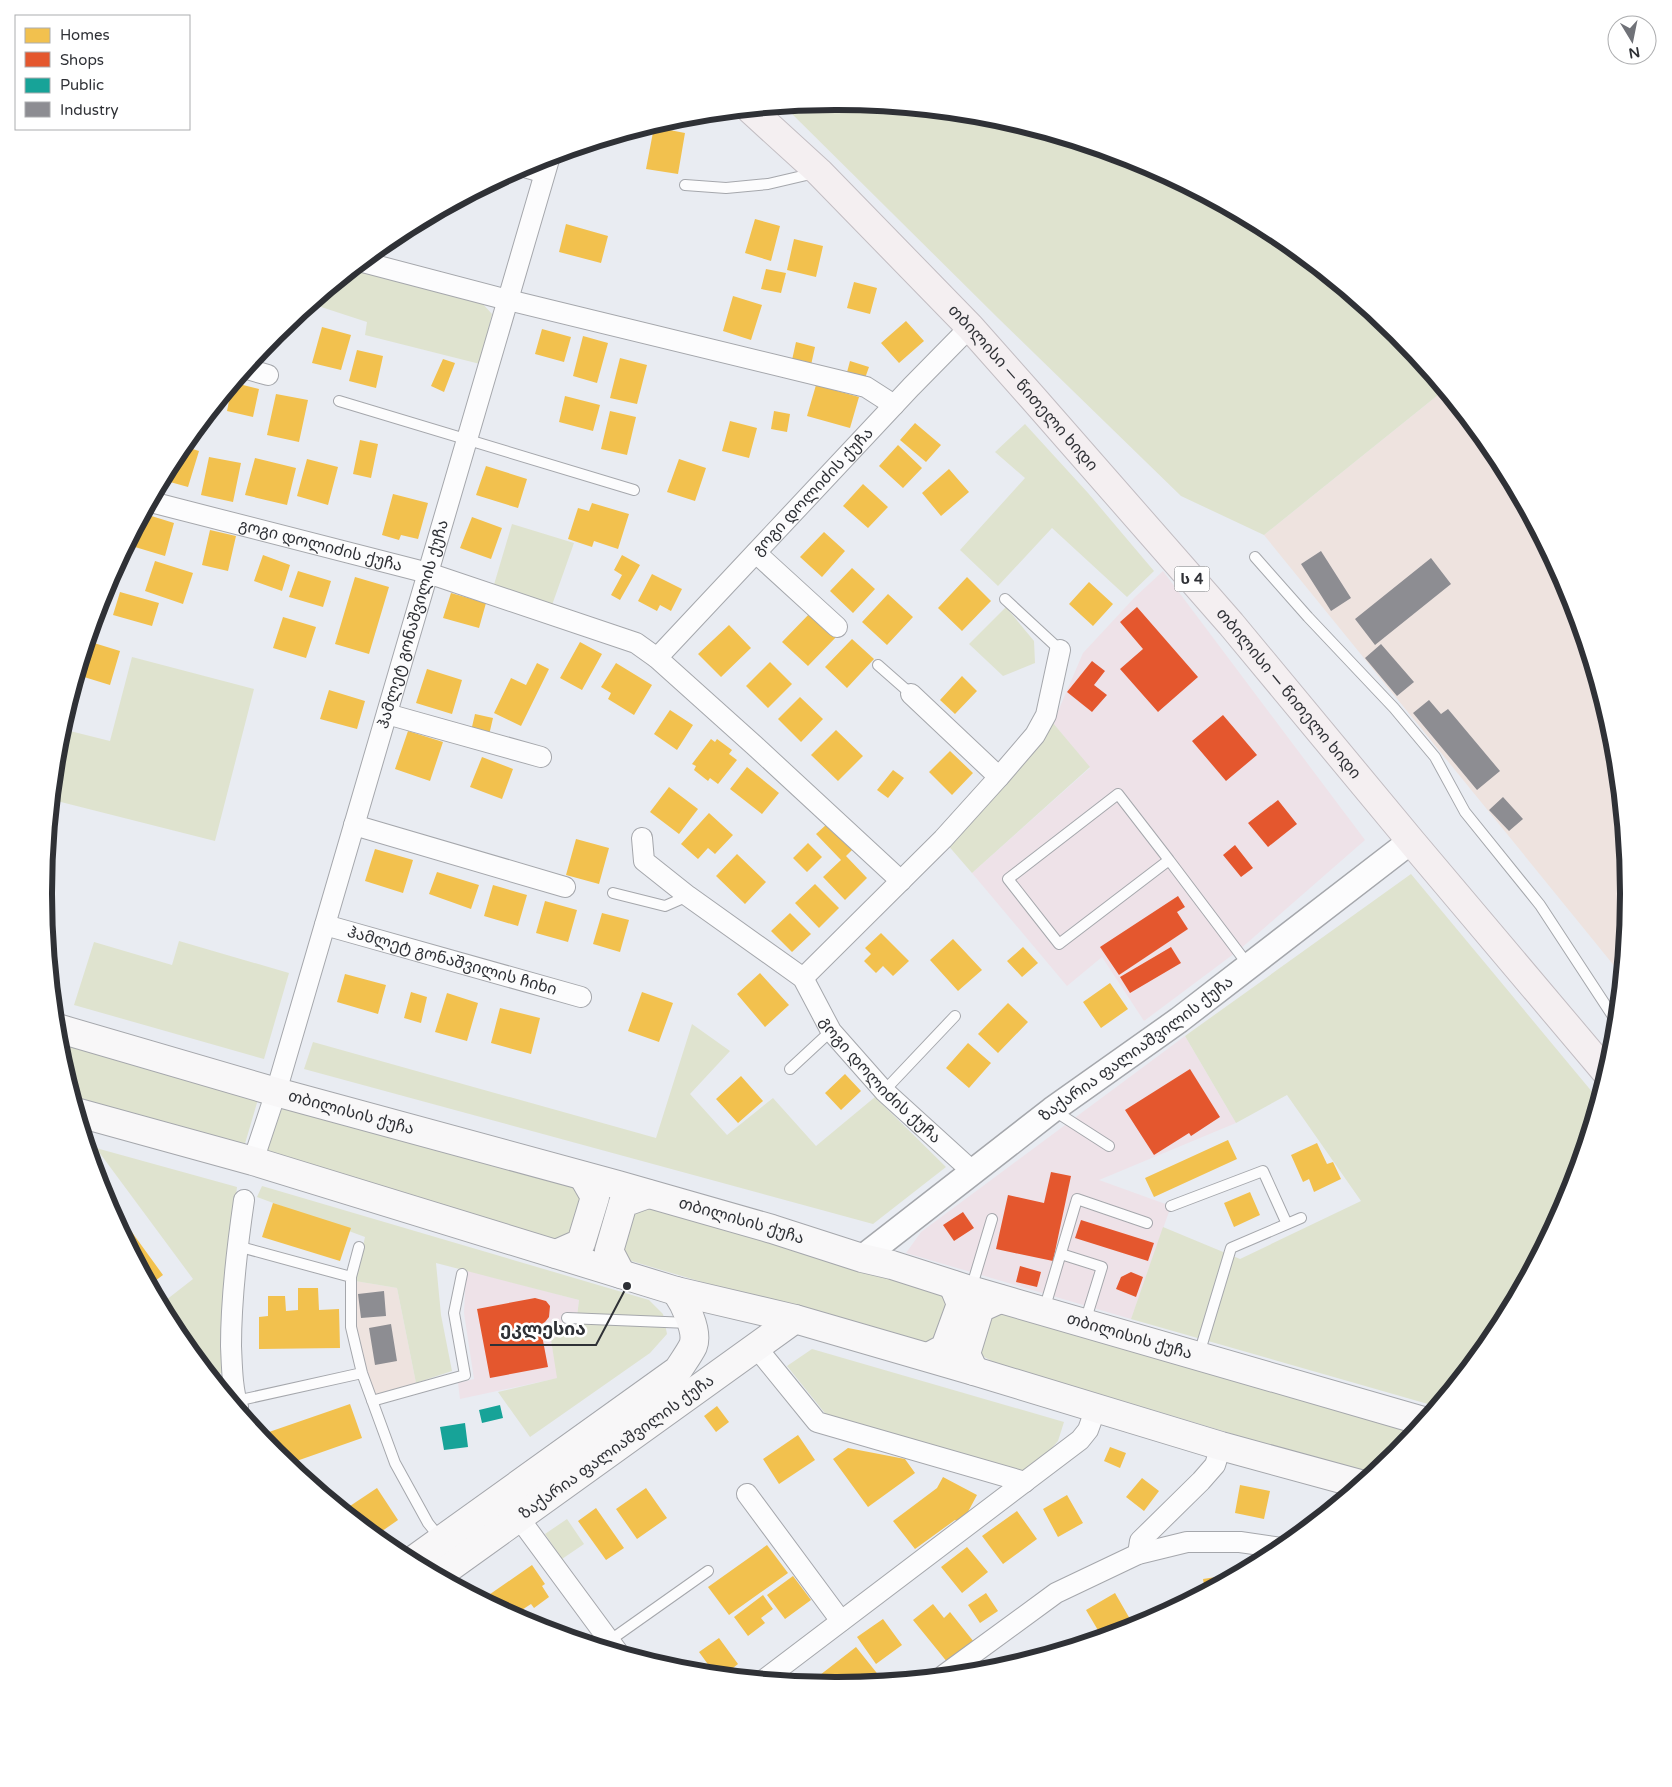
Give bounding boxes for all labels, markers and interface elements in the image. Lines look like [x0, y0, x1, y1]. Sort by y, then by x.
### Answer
legend [15, 15, 190, 130]
north arrow [1607, 15, 1657, 65]
text: Homes [60, 26, 110, 44]
text: N [1627, 43, 1641, 62]
text: Shops [60, 51, 104, 69]
text: Public [60, 76, 104, 94]
text: Industry [60, 101, 119, 119]
street label: თბილისი — წითელი ხიდი [944, 300, 1102, 475]
street label: გოგი დოლიძის ქუჩა [748, 423, 878, 560]
street label: გოგი დოლიძის ქუჩა [237, 515, 405, 576]
street label: ჰამლეტ გონაშვილის ქუჩა [373, 517, 453, 731]
road number: ს 4 [1174, 566, 1210, 592]
street label: თბილისი — წითელი ხიდი [1212, 604, 1365, 783]
street label: ჰამლეტ გონაშვილის ჩიხი [345, 922, 559, 1000]
street label: ზაქარია ფალიაშვილის ქუჩა [1035, 972, 1237, 1126]
street label: გოგი დოლიძის ქუჩა [815, 1013, 945, 1148]
street label: თბილისის ქუჩა [286, 1086, 416, 1139]
street label: თბილისის ქუჩა [676, 1193, 807, 1249]
street label: თბილისის ქუჩა [1064, 1308, 1195, 1364]
callout: ეკლესია [490, 1312, 596, 1345]
text: ეკლესია [500, 1318, 586, 1340]
street label: ზაქარია ფალიაშვილის ქუჩა [516, 1370, 718, 1524]

